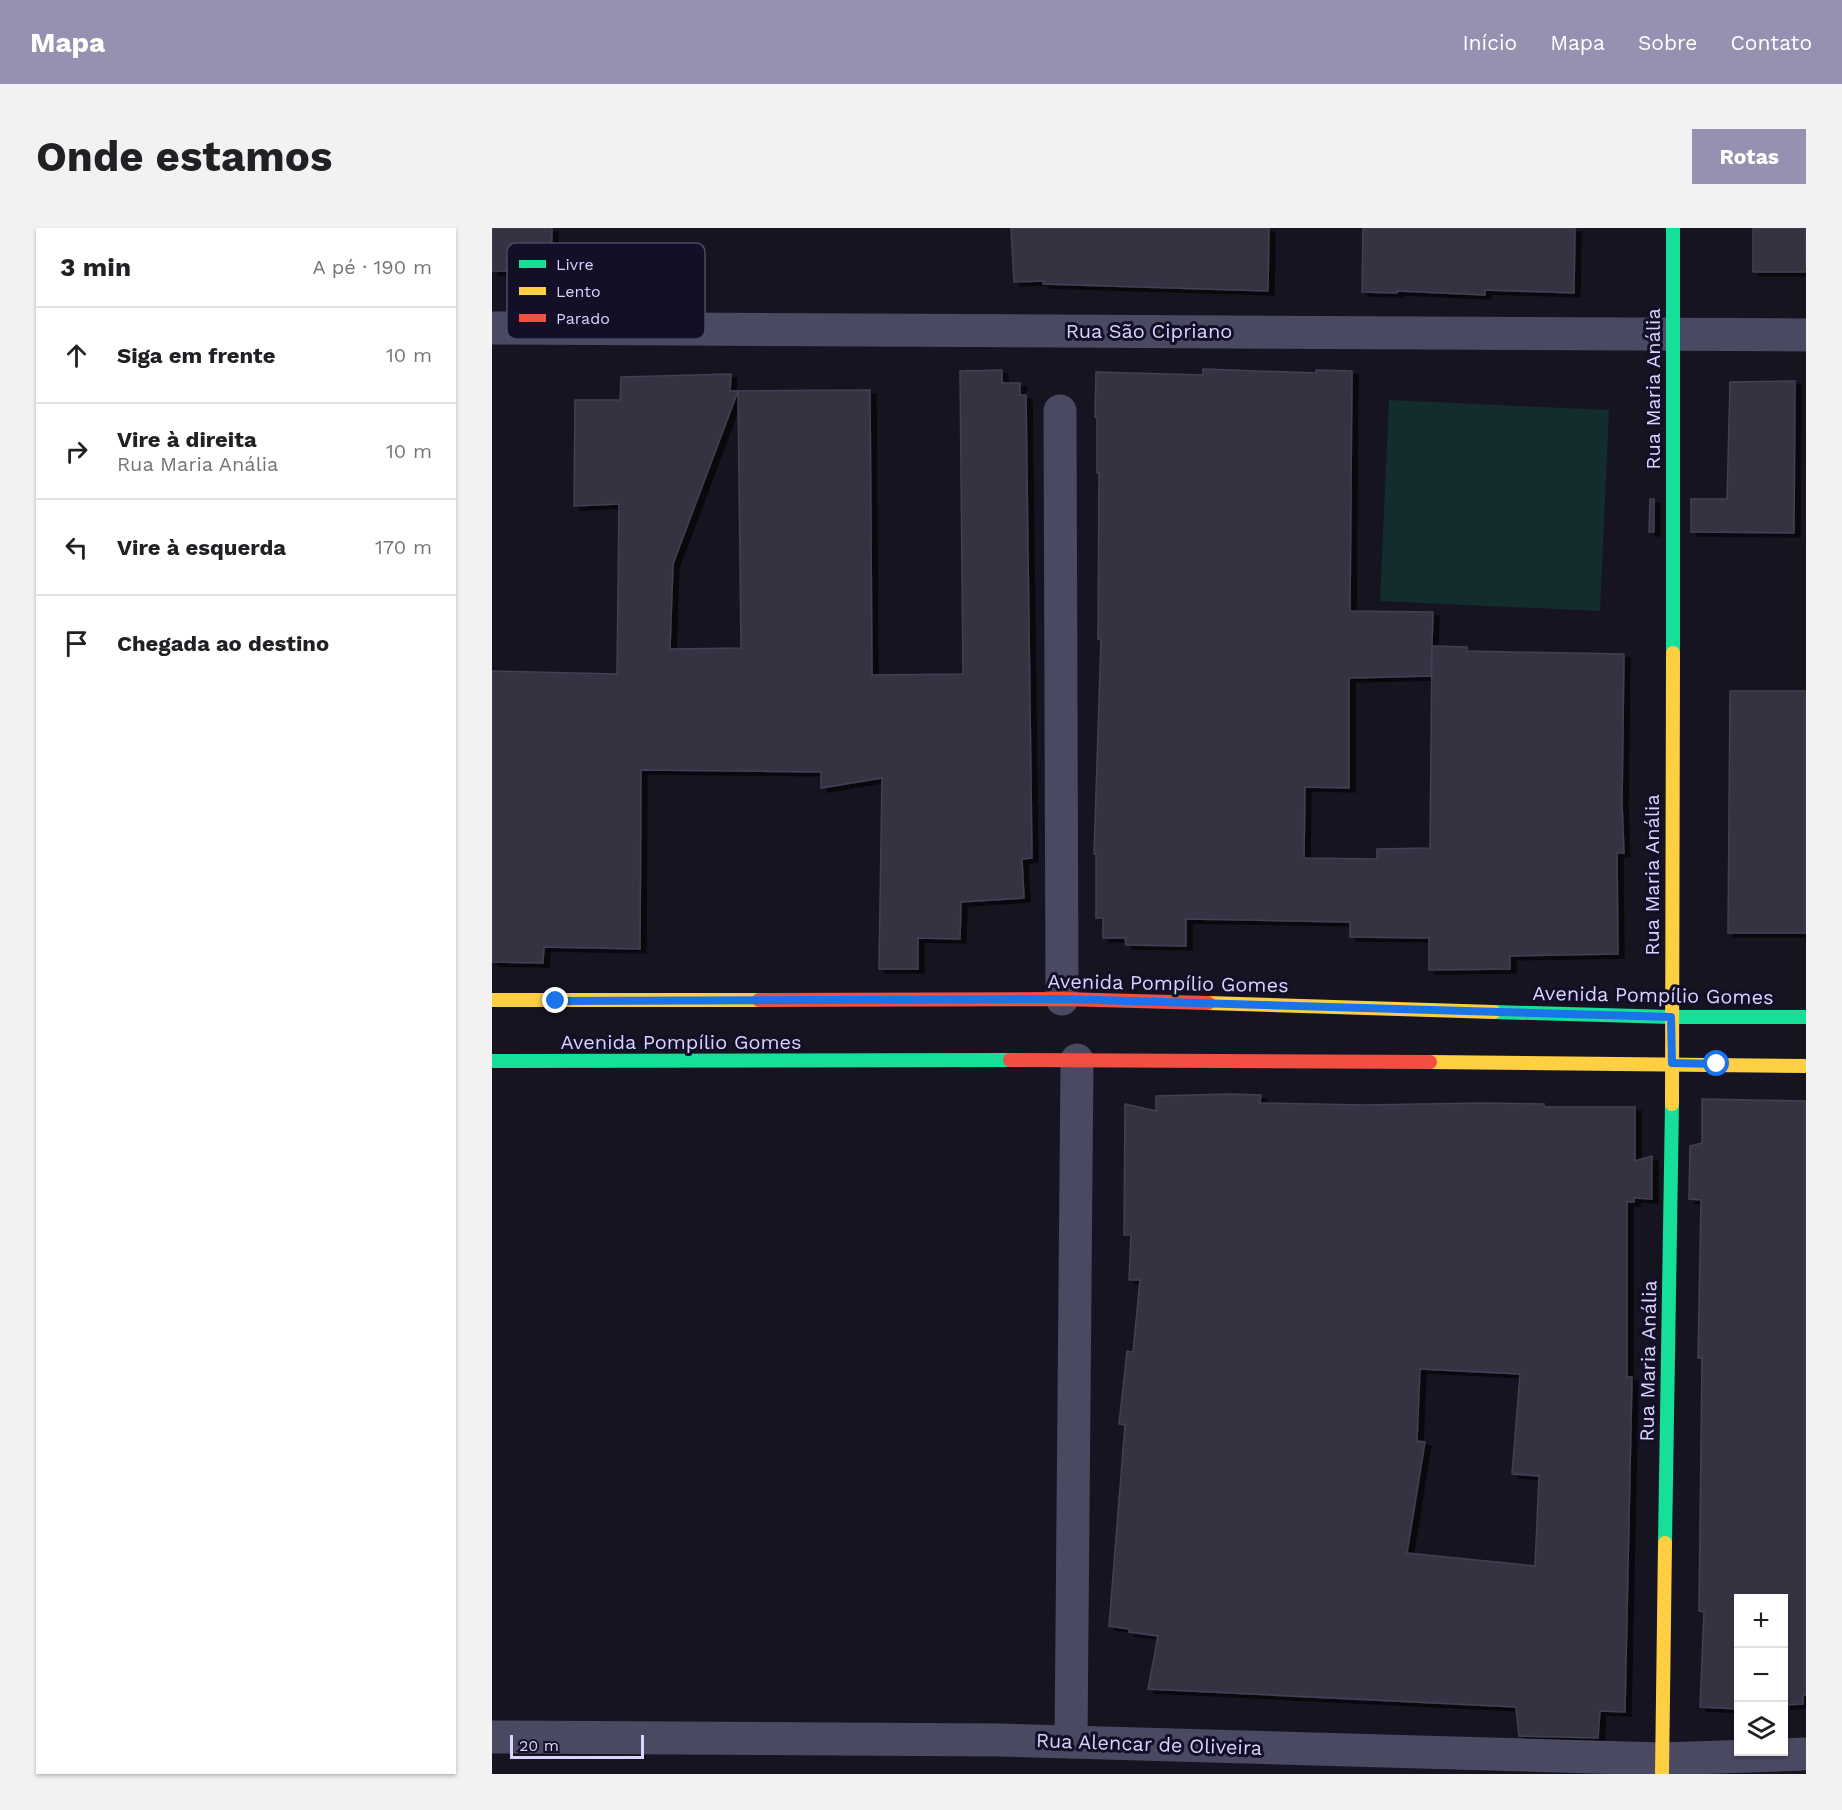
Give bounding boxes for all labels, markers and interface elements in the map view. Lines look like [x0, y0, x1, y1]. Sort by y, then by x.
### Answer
text: Mapa [30, 26, 105, 59]
text: Início [1462, 30, 1517, 55]
text: Mapa [1550, 30, 1605, 55]
text: Sobre [1638, 30, 1697, 55]
text: Contato [1730, 30, 1812, 55]
button: Rotas [1692, 129, 1806, 184]
text: Onde estamos [36, 132, 332, 181]
legend [507, 243, 705, 339]
text: 3 min [60, 252, 131, 282]
text: A pé · 190 m [312, 255, 432, 279]
text: Livre [556, 255, 594, 274]
text: Lento [556, 282, 601, 301]
street label: Rua Maria Anália [1641, 308, 1665, 470]
text: Parado [556, 309, 610, 328]
street label: Rua São Cipriano [1066, 319, 1232, 343]
icon: ahead [60, 339, 93, 372]
text: Siga em frente [117, 343, 275, 368]
text: 10 m [386, 343, 432, 367]
text: Vire à direita [117, 427, 257, 452]
icon: right [60, 435, 93, 468]
text: 10 m [386, 439, 432, 463]
text: Rua Maria Anália [117, 452, 278, 476]
icon: left [60, 531, 93, 564]
text: Vire à esquerda [117, 535, 286, 560]
text: 170 m [375, 535, 432, 559]
icon: arrive [60, 627, 93, 660]
text: Chegada ao destino [117, 631, 329, 656]
street label: Rua Maria Anália [1640, 794, 1664, 956]
street label: Avenida Pompílio Gomes [1047, 969, 1289, 997]
street label: Avenida Pompílio Gomes [1532, 981, 1774, 1009]
route end [542, 987, 568, 1013]
street label: Avenida Pompílio Gomes [560, 1030, 802, 1054]
route start [1703, 1050, 1729, 1076]
street label: Rua Maria Anália [1635, 1280, 1661, 1442]
map controls [1734, 1594, 1788, 1756]
button: + [1734, 1594, 1788, 1648]
button: − [1734, 1648, 1788, 1702]
button: layers [1734, 1702, 1788, 1756]
street label: Rua Alencar de Oliveira [1035, 1728, 1263, 1760]
scale bar [510, 1732, 644, 1760]
text: 20 m [519, 1736, 559, 1755]

